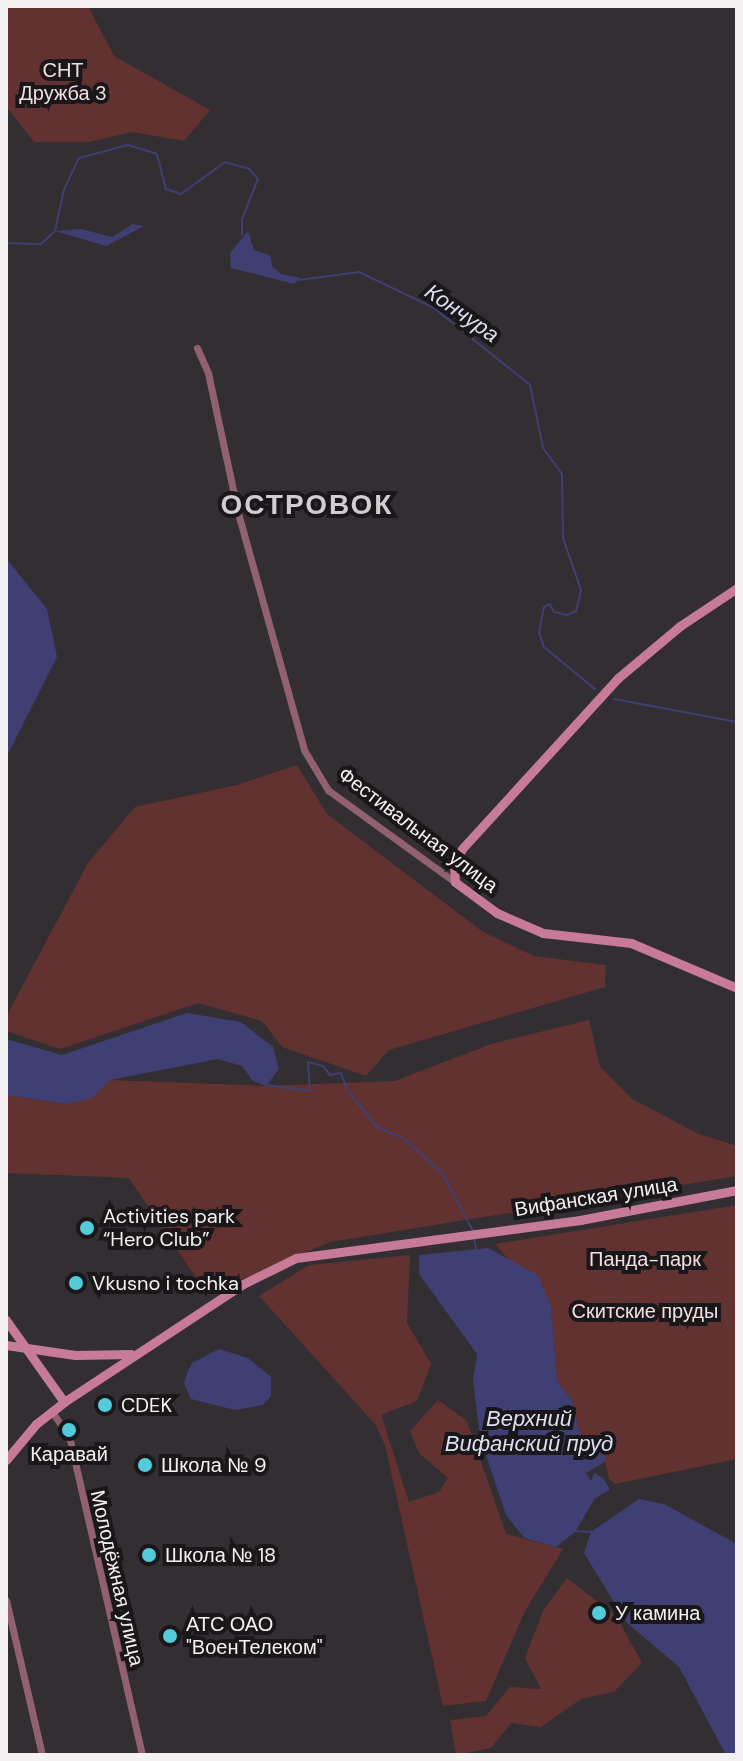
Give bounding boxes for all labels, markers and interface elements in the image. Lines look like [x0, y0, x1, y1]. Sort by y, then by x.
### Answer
park label: СНТ Дружба 3 [19, 58, 107, 105]
water label: Кончура [420, 278, 504, 348]
district label: ОСТРОВОК [221, 488, 393, 522]
street label: Фестивальная улица [333, 762, 503, 898]
street label: Вифанская улица [513, 1172, 679, 1222]
place label: Activities park “Hero Club” [103, 1204, 235, 1251]
marker: Activities park “Hero Club” [78, 1219, 96, 1237]
park label: Панда-парк [589, 1247, 701, 1271]
place label: Vkusno i tochka [92, 1271, 239, 1295]
marker: Vkusno i tochka [67, 1274, 85, 1292]
park label: Скитские пруды [572, 1299, 718, 1323]
place label: CDEK [121, 1393, 172, 1417]
marker: CDEK [96, 1396, 114, 1414]
water label: Верхний Вифанский пруд [445, 1405, 613, 1456]
marker: Каравай [60, 1421, 78, 1439]
place label: Каравай [30, 1442, 108, 1466]
place label: Школа № 9 [161, 1453, 266, 1477]
marker: Школа № 9 [136, 1456, 154, 1474]
street label: Молодёжная улица [85, 1488, 149, 1668]
place label: Школа № 18 [165, 1543, 276, 1567]
marker: Школа № 18 [140, 1546, 158, 1564]
place label: У камина [615, 1601, 700, 1625]
marker: У камина [590, 1604, 608, 1622]
place label: АТС ОАО "ВоенТелеком" [186, 1612, 322, 1659]
marker: АТС ОАО "ВоенТелеком" [161, 1627, 179, 1645]

